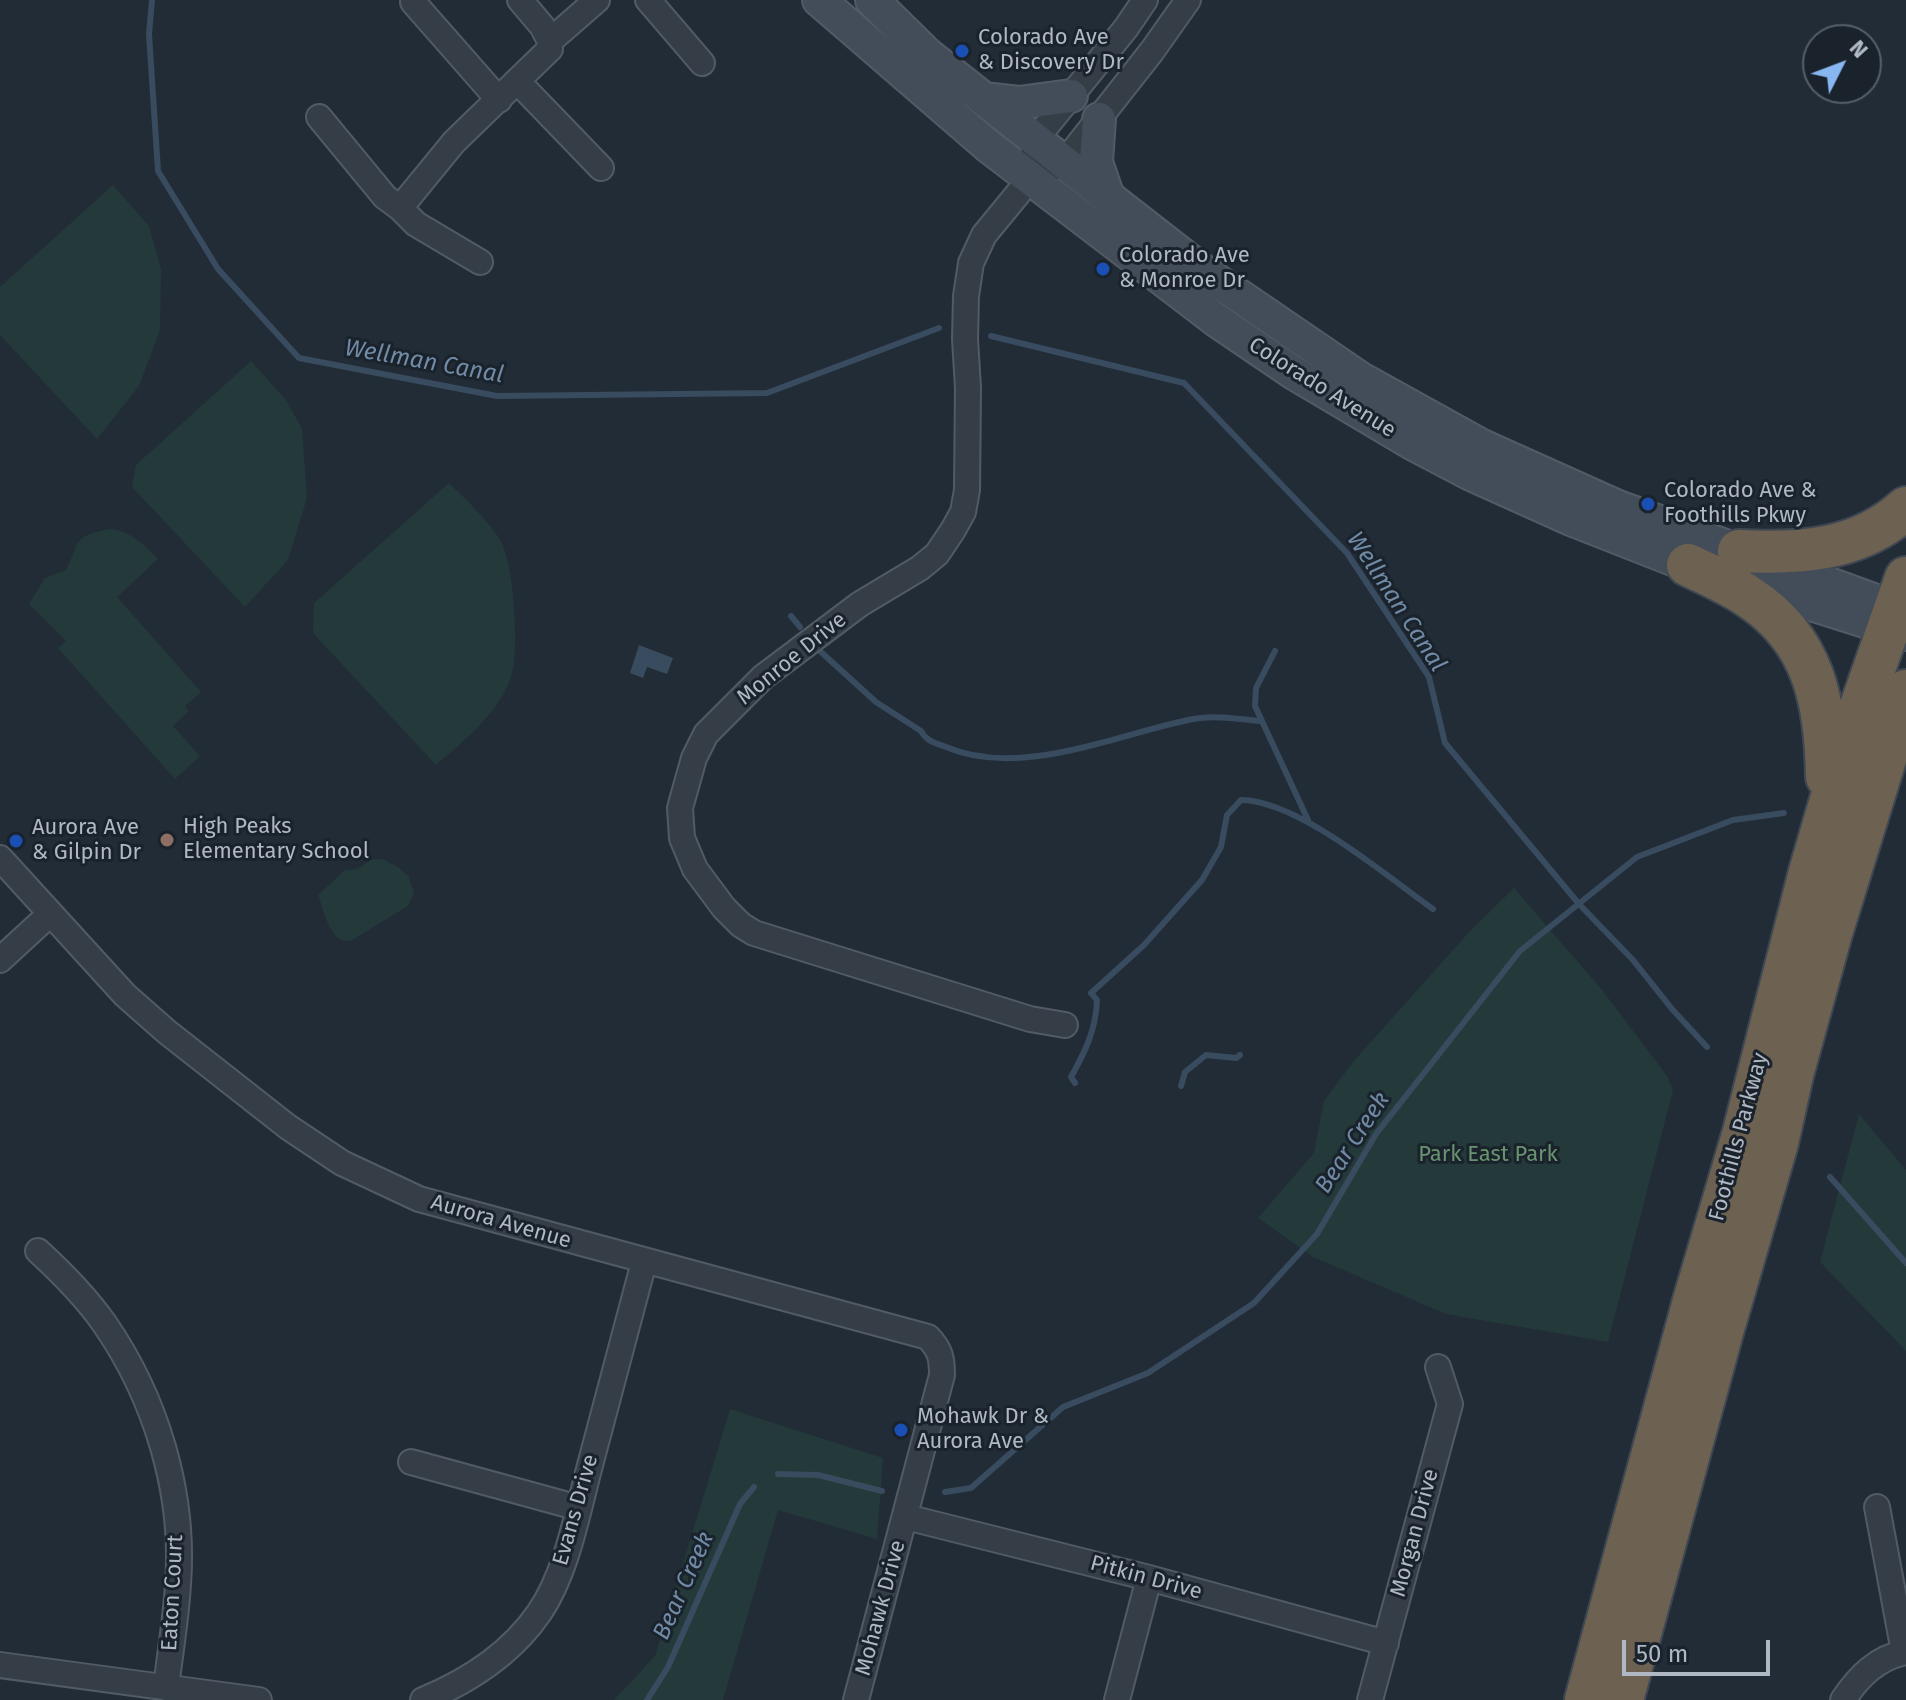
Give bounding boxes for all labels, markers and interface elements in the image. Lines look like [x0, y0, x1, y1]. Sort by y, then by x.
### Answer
north arrow [1802, 24, 1882, 104]
place label: Colorado Ave & Discovery Dr [978, 25, 1124, 76]
text: N [1844, 34, 1874, 63]
marker: Colorado Ave & Discovery Dr [953, 42, 971, 60]
place label: Colorado Ave & Monroe Dr [1119, 243, 1250, 294]
marker: Colorado Ave & Monroe Dr [1094, 260, 1112, 278]
street label: Colorado Avenue [1244, 332, 1400, 444]
water label: Wellman Canal [342, 334, 506, 390]
place label: Colorado Ave & Foothills Pkwy [1664, 478, 1817, 530]
marker: Colorado Ave & Foothills Pkwy [1639, 495, 1657, 513]
water label: Wellman Canal [1340, 527, 1452, 677]
street label: Monroe Drive [732, 607, 852, 711]
place label: High Peaks Elementary School [183, 814, 369, 866]
place label: Aurora Ave & Gilpin Dr [32, 815, 141, 866]
marker: High Peaks Elementary School [158, 831, 176, 849]
marker: Aurora Ave & Gilpin Dr [7, 832, 25, 850]
street label: Foothills Parkway [1704, 1050, 1774, 1224]
water label: Bear Creek [1310, 1087, 1396, 1199]
park label: Park East Park [1418, 1142, 1558, 1168]
street label: Aurora Avenue [428, 1189, 574, 1255]
place label: Mohawk Dr & Aurora Ave [917, 1404, 1049, 1456]
marker: Mohawk Dr & Aurora Ave [892, 1421, 910, 1439]
street label: Evans Drive [548, 1451, 604, 1569]
street label: Morgan Drive [1385, 1466, 1445, 1600]
water label: Bear Creek [647, 1528, 721, 1644]
street label: Eaton Court [157, 1534, 189, 1652]
street label: Mohawk Drive [850, 1537, 912, 1679]
street label: Pitkin Drive [1087, 1550, 1205, 1606]
scale bar [1626, 1624, 1774, 1674]
text: 50 m [1636, 1640, 1688, 1668]

